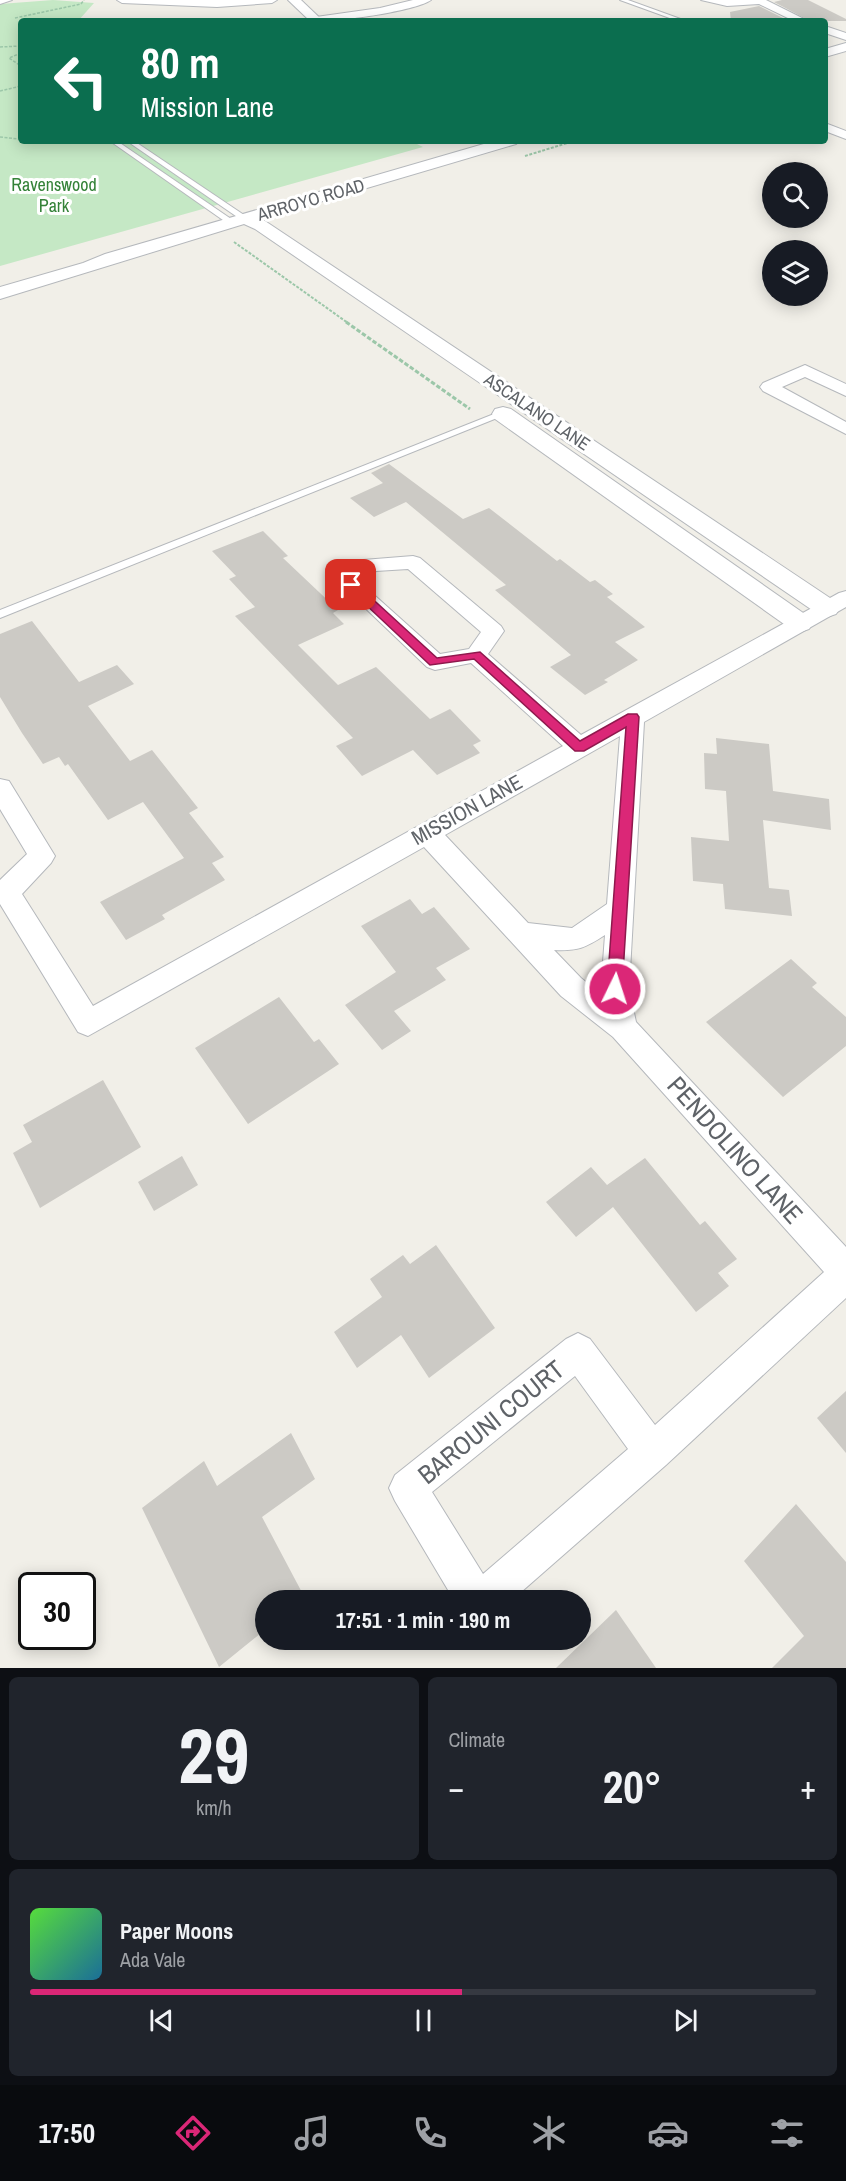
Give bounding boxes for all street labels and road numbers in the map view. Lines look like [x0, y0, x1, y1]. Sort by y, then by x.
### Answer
street label: ARROYO ROAD [253, 172, 368, 227]
street label: ASCALANO LANE [478, 366, 595, 456]
street label: MISSION LANE [406, 767, 527, 852]
street label: PENDOLINO LANE [660, 1068, 811, 1231]
street label: BAROUNI COURT [410, 1352, 571, 1491]

